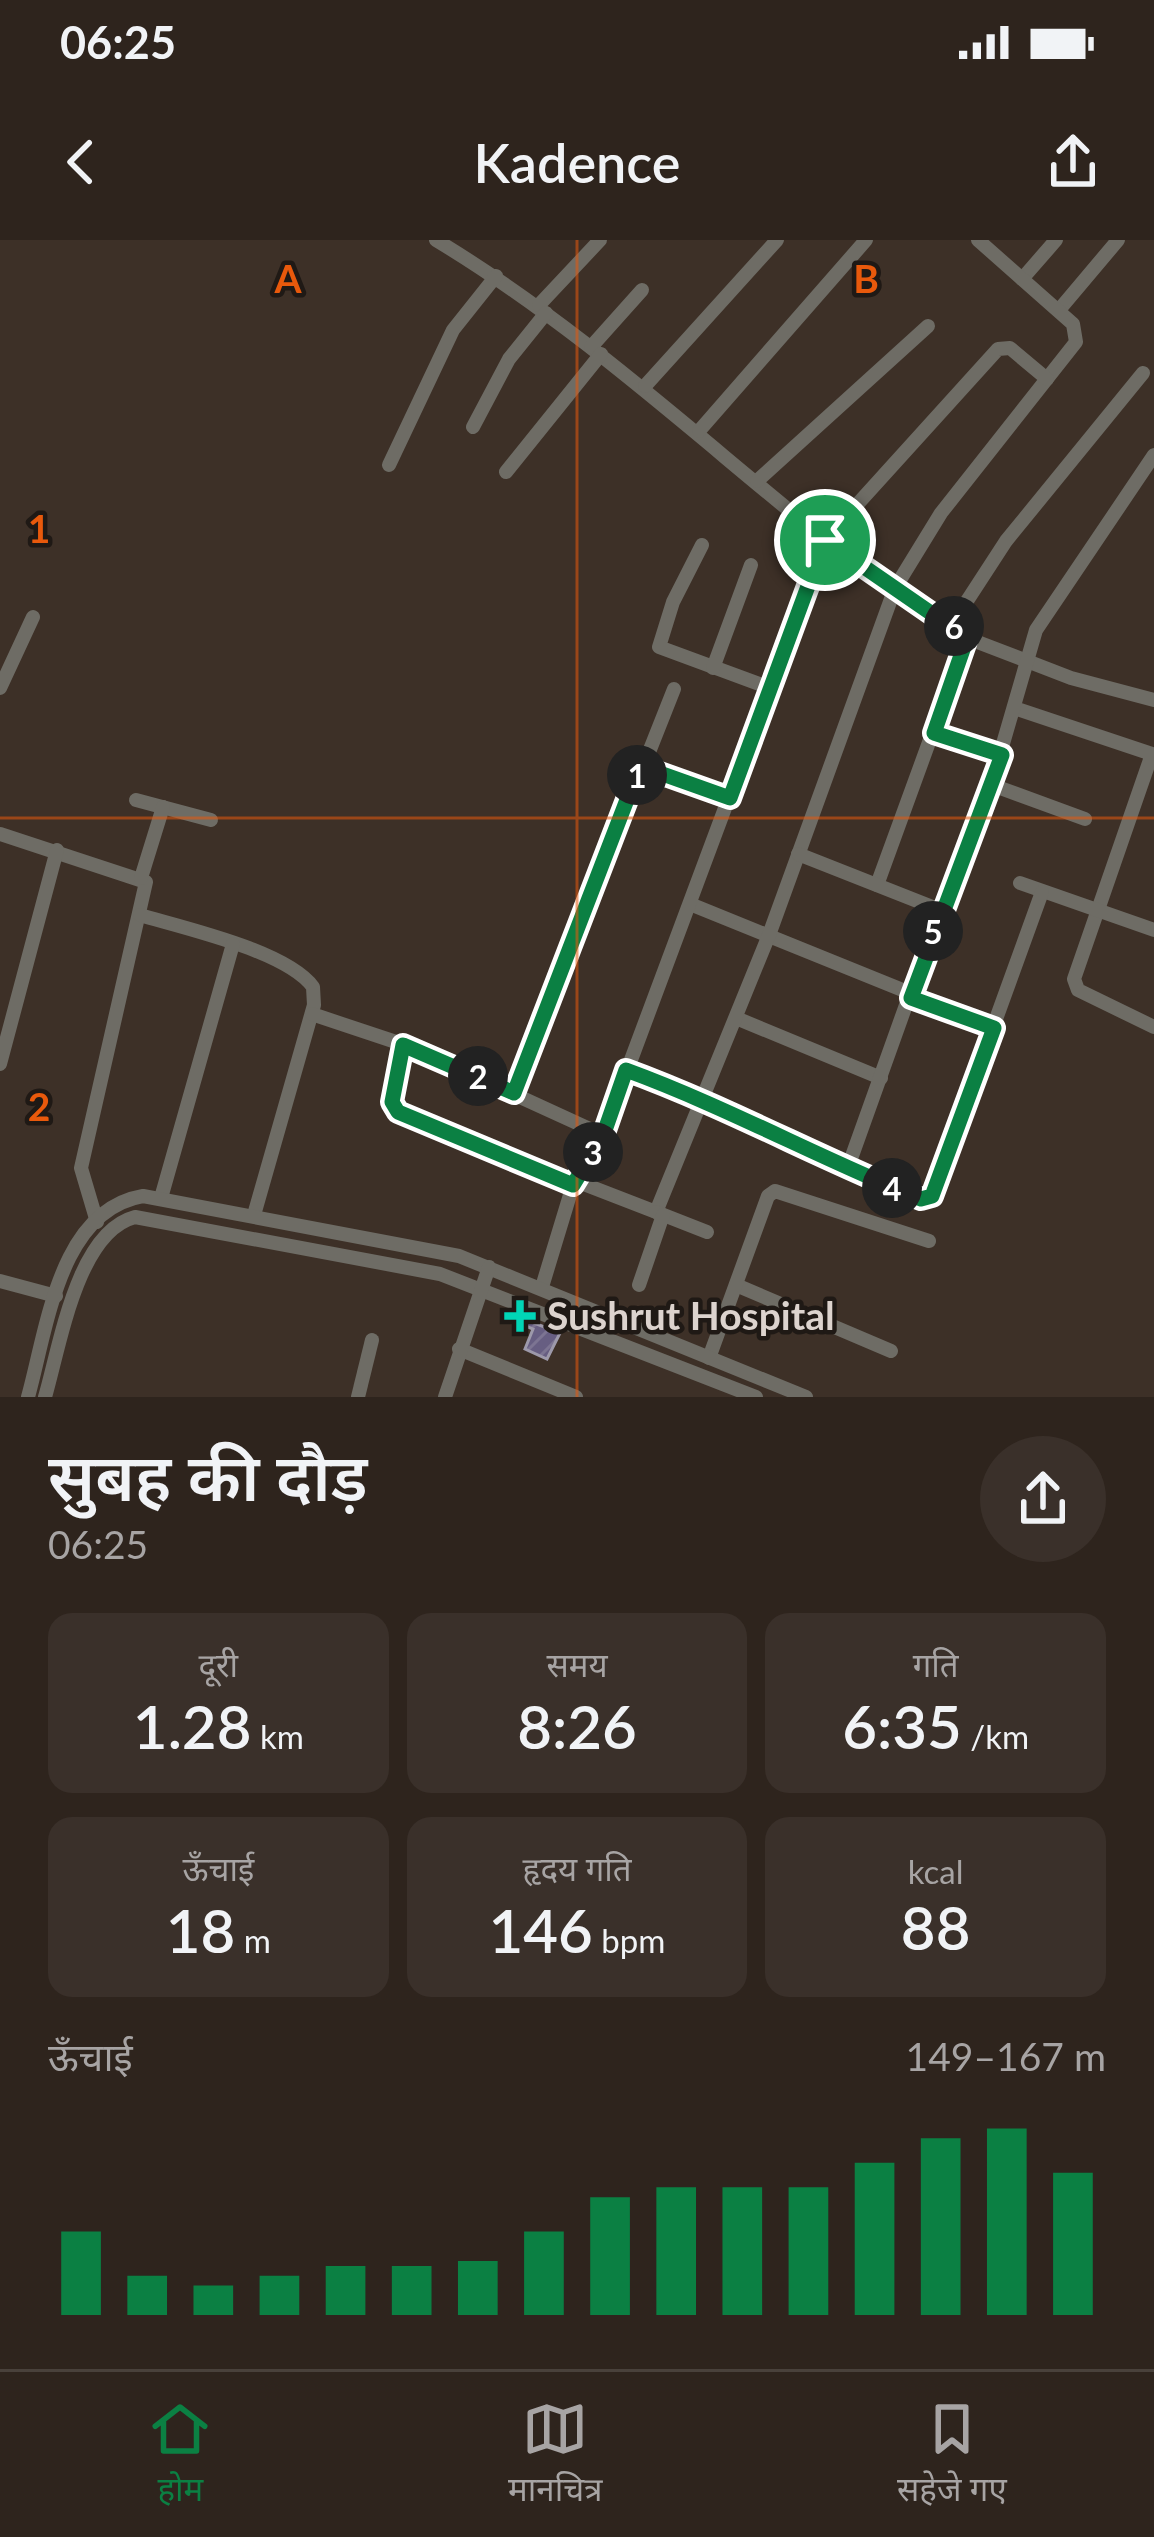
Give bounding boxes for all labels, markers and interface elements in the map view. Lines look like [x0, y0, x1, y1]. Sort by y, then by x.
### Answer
text: 06:25 [60, 15, 176, 69]
icon: back [48, 129, 114, 195]
icon: share [1040, 129, 1106, 195]
text: Kadence [474, 130, 680, 195]
text: A [273, 255, 302, 301]
text: B [853, 255, 879, 301]
pin [774, 489, 876, 591]
text: 1 [28, 505, 50, 551]
icon: arrive [792, 507, 858, 573]
pin: 6 [924, 596, 984, 656]
text: 6 [944, 606, 964, 646]
pin: 1 [607, 745, 667, 805]
text: 1 [627, 755, 647, 795]
pin: 5 [903, 901, 963, 961]
text: 5 [923, 911, 943, 951]
pin: 2 [448, 1046, 508, 1106]
text: 2 [468, 1056, 488, 1096]
text: 2 [28, 1083, 50, 1129]
pin: 3 [563, 1122, 623, 1182]
text: 3 [583, 1132, 603, 1172]
pin: 4 [862, 1158, 922, 1218]
text: 4 [882, 1168, 902, 1208]
place label: Sushrut Hospital [547, 1292, 835, 1338]
marker: Sushrut Hospital [504, 1300, 536, 1332]
text: सुबह की दौड़ [48, 1436, 368, 1515]
button: share [980, 1436, 1106, 1562]
text: 06:25 [48, 1521, 148, 1567]
text: दूरी [199, 1644, 238, 1684]
text: समय [546, 1644, 608, 1684]
text: गति [913, 1644, 959, 1684]
text: 1.28 [133, 1690, 251, 1762]
text: 8:26 [517, 1690, 637, 1762]
text: 6:35 [842, 1690, 962, 1762]
text: km [251, 1716, 304, 1756]
text: /km [962, 1716, 1029, 1756]
text: ऊँचाई [183, 1848, 254, 1888]
text: हृदय गति [522, 1848, 632, 1888]
text: kcal [908, 1851, 964, 1891]
text: 88 [901, 1891, 970, 1963]
text: 18 [166, 1894, 235, 1966]
text: 146 [489, 1894, 593, 1966]
text: m [235, 1920, 271, 1960]
text: bpm [593, 1920, 665, 1960]
text: ऊँचाई [48, 2033, 133, 2079]
text: 149–167 m [906, 2033, 1106, 2079]
tab: होम [147, 2396, 213, 2514]
tab: मानचित्र [508, 2396, 602, 2514]
tab: सहेजे गए [897, 2396, 1007, 2514]

